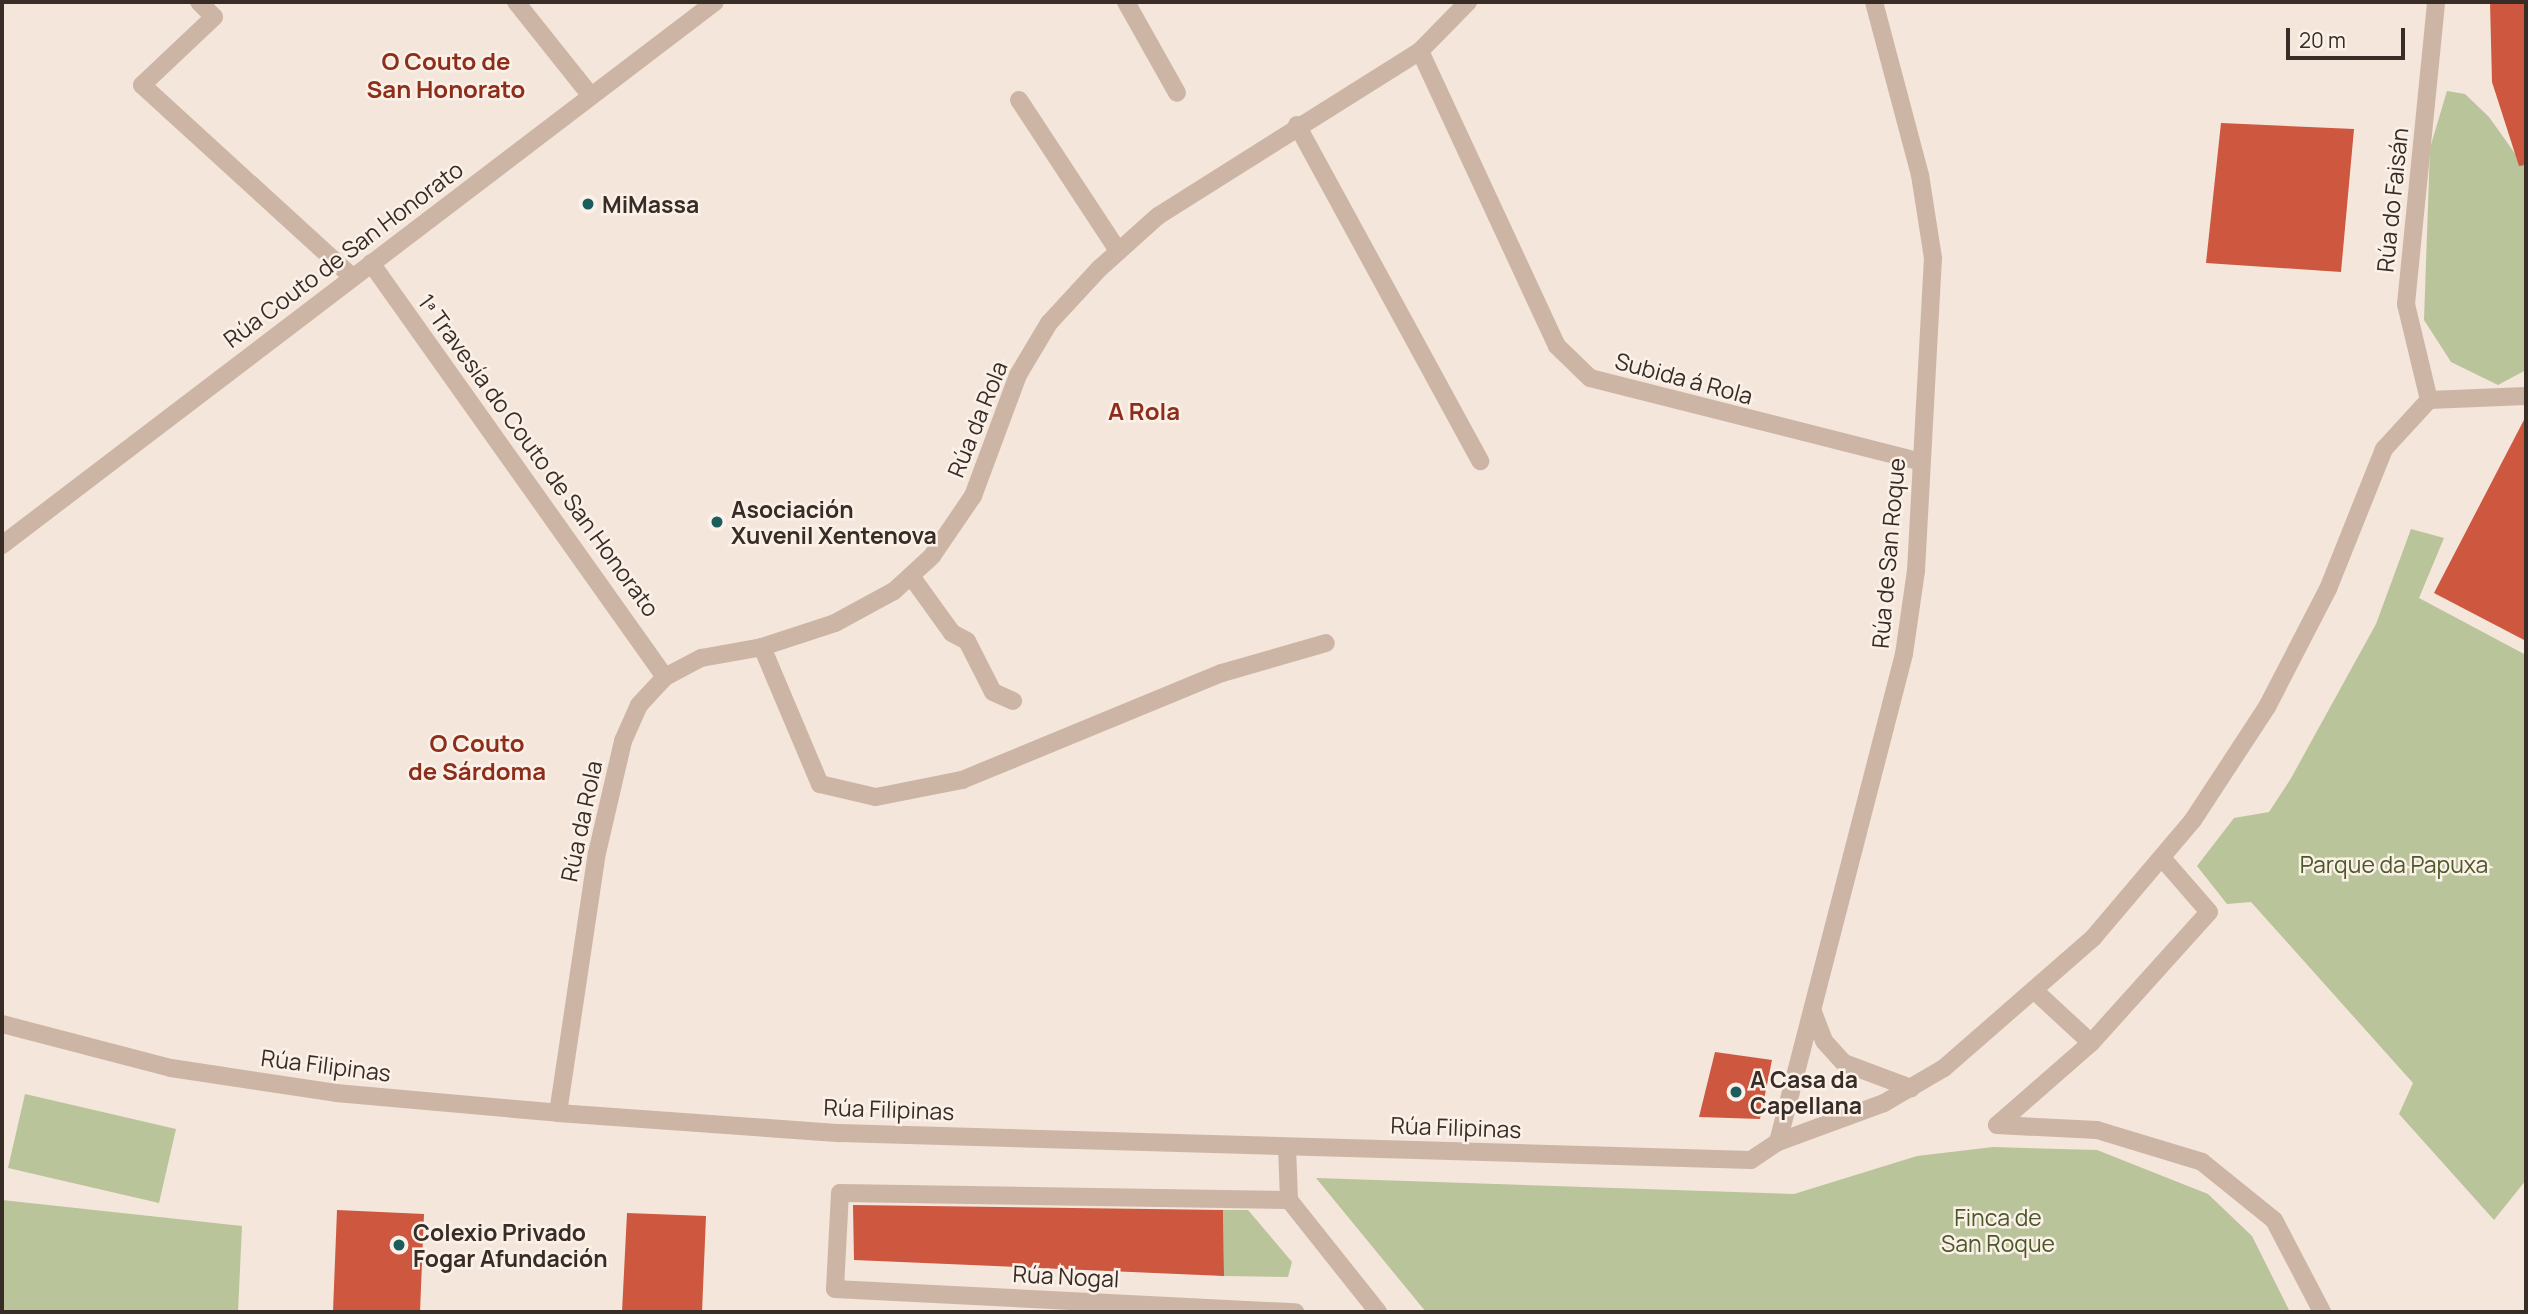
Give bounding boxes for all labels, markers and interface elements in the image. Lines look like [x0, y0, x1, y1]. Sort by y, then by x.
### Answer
scale bar [2290, 14, 2409, 58]
text: 20 m [2299, 26, 2346, 54]
district label: O Couto de San Honorato [367, 47, 525, 103]
street label: Rúa do Faisán [2371, 126, 2413, 274]
street label: Rúa Couto de San Honorato [218, 155, 468, 353]
place label: MiMassa [602, 190, 699, 218]
marker: MiMassa [580, 196, 596, 212]
street label: 1ª Travesía do Couto de San Honorato [413, 288, 665, 622]
street label: Subida á Rola [1612, 346, 1756, 410]
street label: Rúa da Rola [941, 357, 1013, 481]
district label: A Rola [1108, 397, 1180, 425]
street label: Rúa de San Roque [1866, 457, 1910, 649]
place label: Asociación Xuvenil Xentenova [731, 495, 937, 549]
marker: Asociación Xuvenil Xentenova [709, 514, 725, 530]
district label: O Couto de Sárdoma [408, 729, 546, 785]
street label: Rúa da Rola [555, 758, 607, 884]
park label: Parque da Papuxa [2300, 850, 2488, 878]
street label: Rúa Filipinas [259, 1043, 393, 1087]
place label: A Casa da Capellana [1750, 1065, 1862, 1119]
marker: A Casa da Capellana [1728, 1084, 1744, 1100]
street label: Rúa Filipinas [823, 1093, 955, 1125]
street label: Rúa Filipinas [1390, 1111, 1522, 1143]
park label: Finca de San Roque [1941, 1203, 2055, 1257]
place label: Colexio Privado Fogar Afundación [413, 1218, 608, 1272]
marker: Colexio Privado Fogar Afundación [391, 1237, 407, 1253]
street label: Rúa Nogal [1012, 1259, 1120, 1293]

